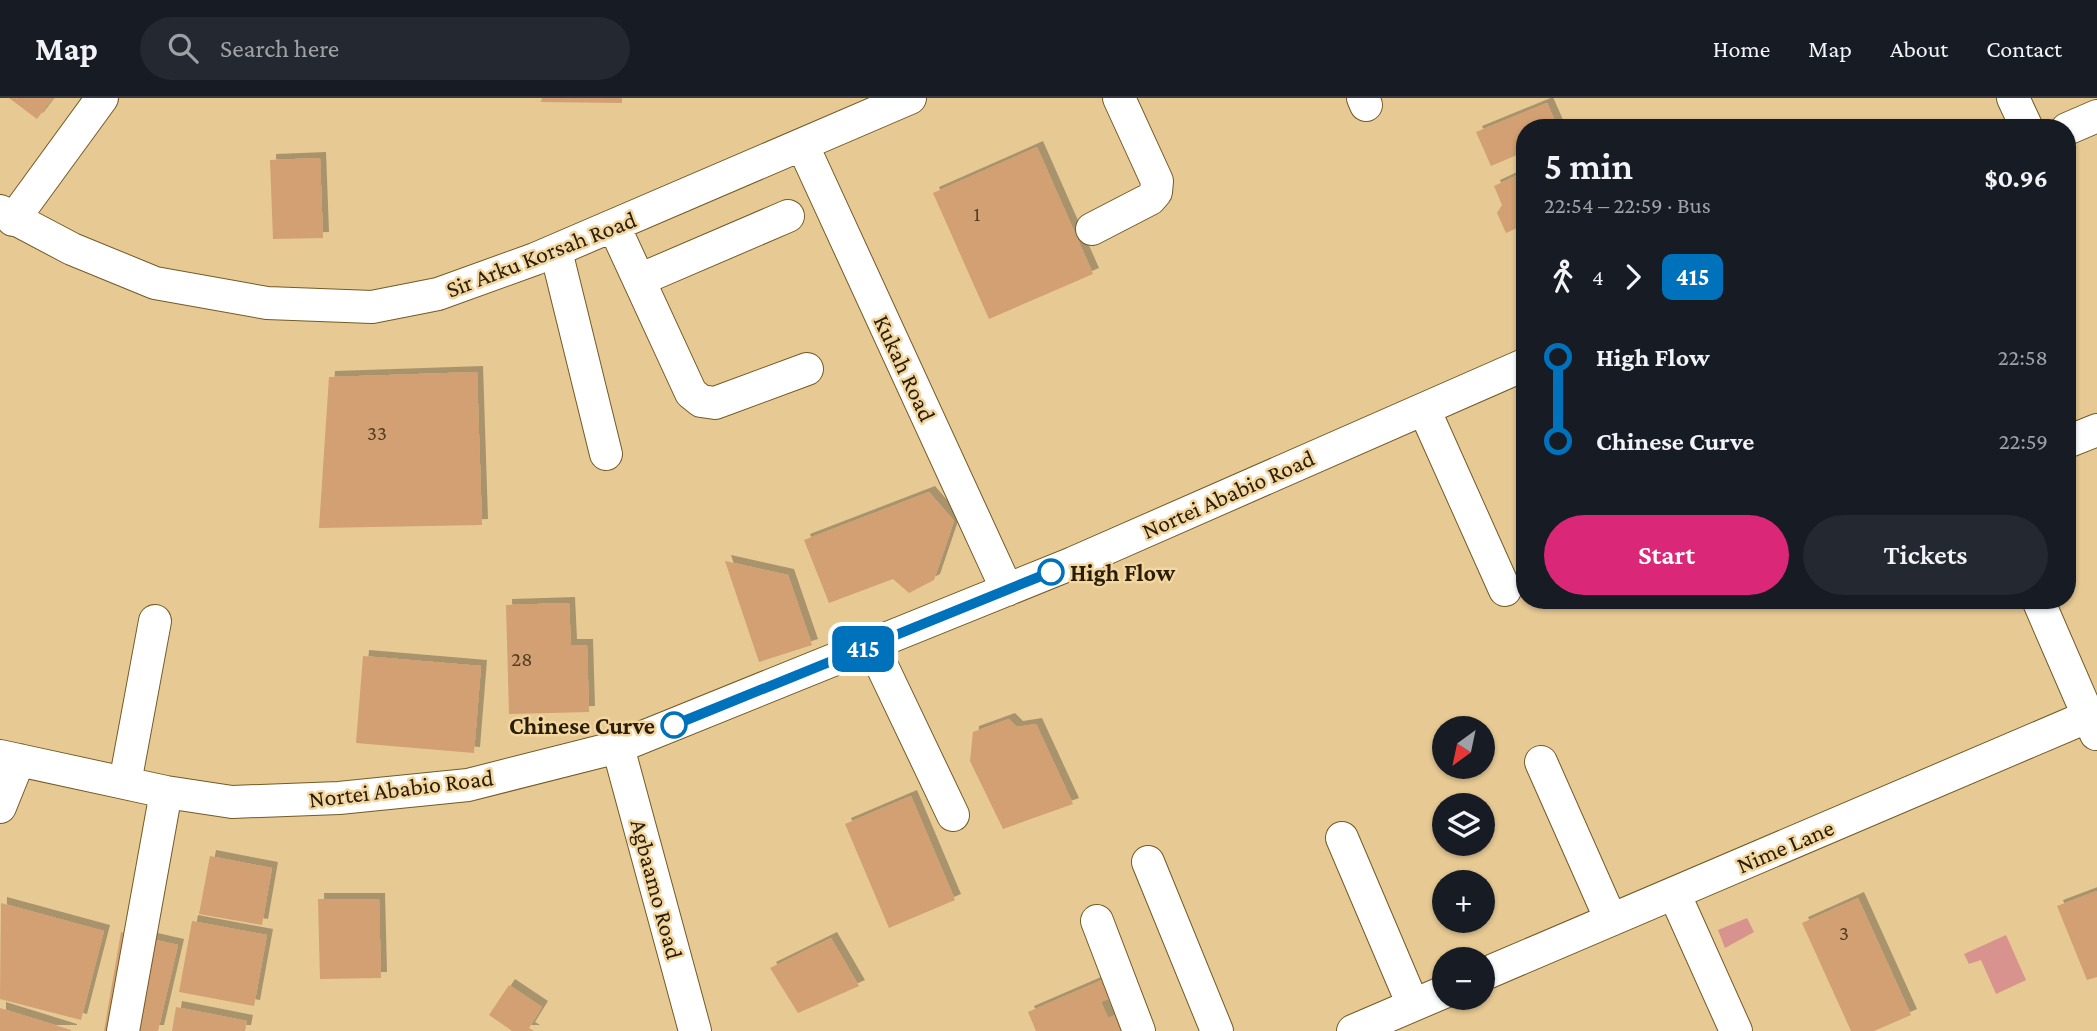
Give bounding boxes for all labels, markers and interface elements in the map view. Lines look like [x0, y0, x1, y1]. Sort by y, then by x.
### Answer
search box [140, 17, 630, 80]
icon: search [164, 29, 202, 67]
text: Map [35, 30, 98, 67]
text: Search here [220, 34, 339, 63]
text: Home [1713, 35, 1770, 62]
text: Map [1808, 35, 1852, 62]
text: About [1890, 35, 1948, 62]
text: Contact [1986, 35, 2062, 62]
text: 5 min [1544, 145, 1633, 187]
text: $0.96 [1984, 164, 2048, 193]
text: 22:54 – 22:59 · Bus [1544, 192, 1711, 218]
house number: 1 [974, 202, 981, 226]
street label: Sir Arku Korsah Road [442, 205, 640, 303]
icon: walk [1544, 258, 1582, 296]
icon: forward [1614, 258, 1652, 296]
text: 415 [1676, 263, 1709, 290]
text: 4 [1592, 264, 1604, 290]
street label: Kukah Road [869, 310, 942, 426]
text: High Flow [1596, 343, 1710, 372]
text: 22:58 [1998, 344, 2048, 370]
house number: 33 [367, 421, 387, 445]
text: Chinese Curve [1596, 427, 1754, 456]
text: 22:59 [1999, 428, 2048, 454]
street label: Nortei Ababio Road [1138, 444, 1319, 544]
button: Start [1544, 515, 1789, 595]
button: Tickets [1803, 515, 2048, 595]
marker: High Flow [1038, 559, 1064, 585]
place label: High Flow [1070, 559, 1176, 586]
line badge: 415 [823, 626, 903, 672]
text: 415 [846, 635, 880, 662]
house number: 28 [511, 647, 533, 671]
place label: Chinese Curve [509, 712, 655, 739]
marker: Chinese Curve [661, 712, 687, 738]
north arrow [1432, 716, 1494, 779]
map controls [1432, 716, 1495, 1010]
street label: Nortei Ababio Road [307, 763, 495, 813]
button: layers [1432, 793, 1495, 856]
street label: Nime Lane [1732, 813, 1838, 879]
street label: Agbaamo Road [625, 816, 689, 962]
button: + [1432, 870, 1495, 933]
house number: 3 [1839, 921, 1849, 945]
button: − [1432, 947, 1495, 1010]

